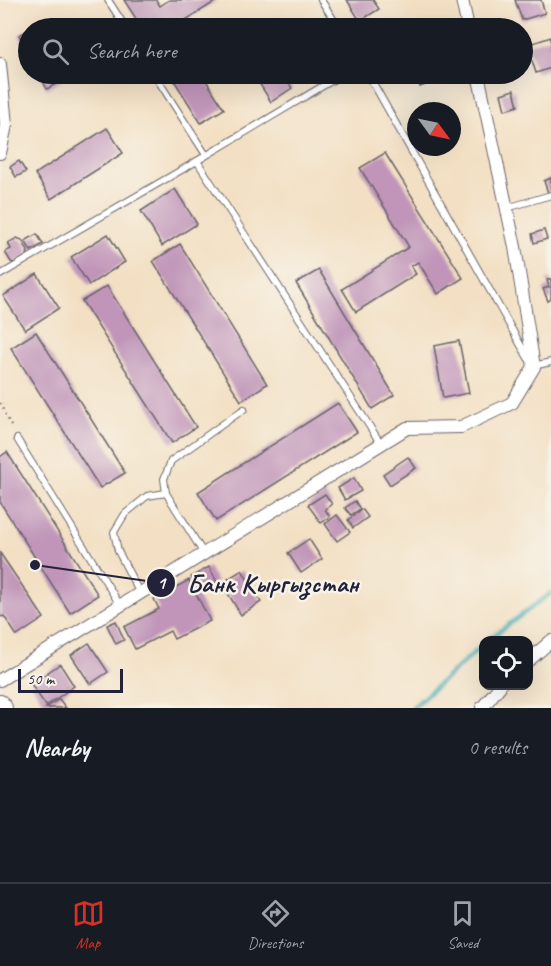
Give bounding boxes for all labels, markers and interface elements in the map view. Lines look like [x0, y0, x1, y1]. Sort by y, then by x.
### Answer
search box [18, 18, 533, 84]
icon: search [39, 35, 72, 68]
text: Search here [87, 37, 177, 65]
north arrow [407, 102, 461, 156]
callout: Банк Кыргызстан [146, 561, 370, 605]
text: Банк Кыргызстан [187, 567, 360, 600]
text: 1 [157, 572, 167, 594]
map controls [479, 636, 533, 690]
button: locate [479, 636, 533, 690]
scale bar [18, 666, 123, 694]
text: 50 m [27, 669, 54, 689]
text: Nearby [24, 731, 89, 764]
text: 0 results [468, 735, 527, 760]
tab: Map [72, 897, 105, 953]
tab: Directions [248, 897, 303, 953]
tab: Saved [446, 897, 479, 953]

